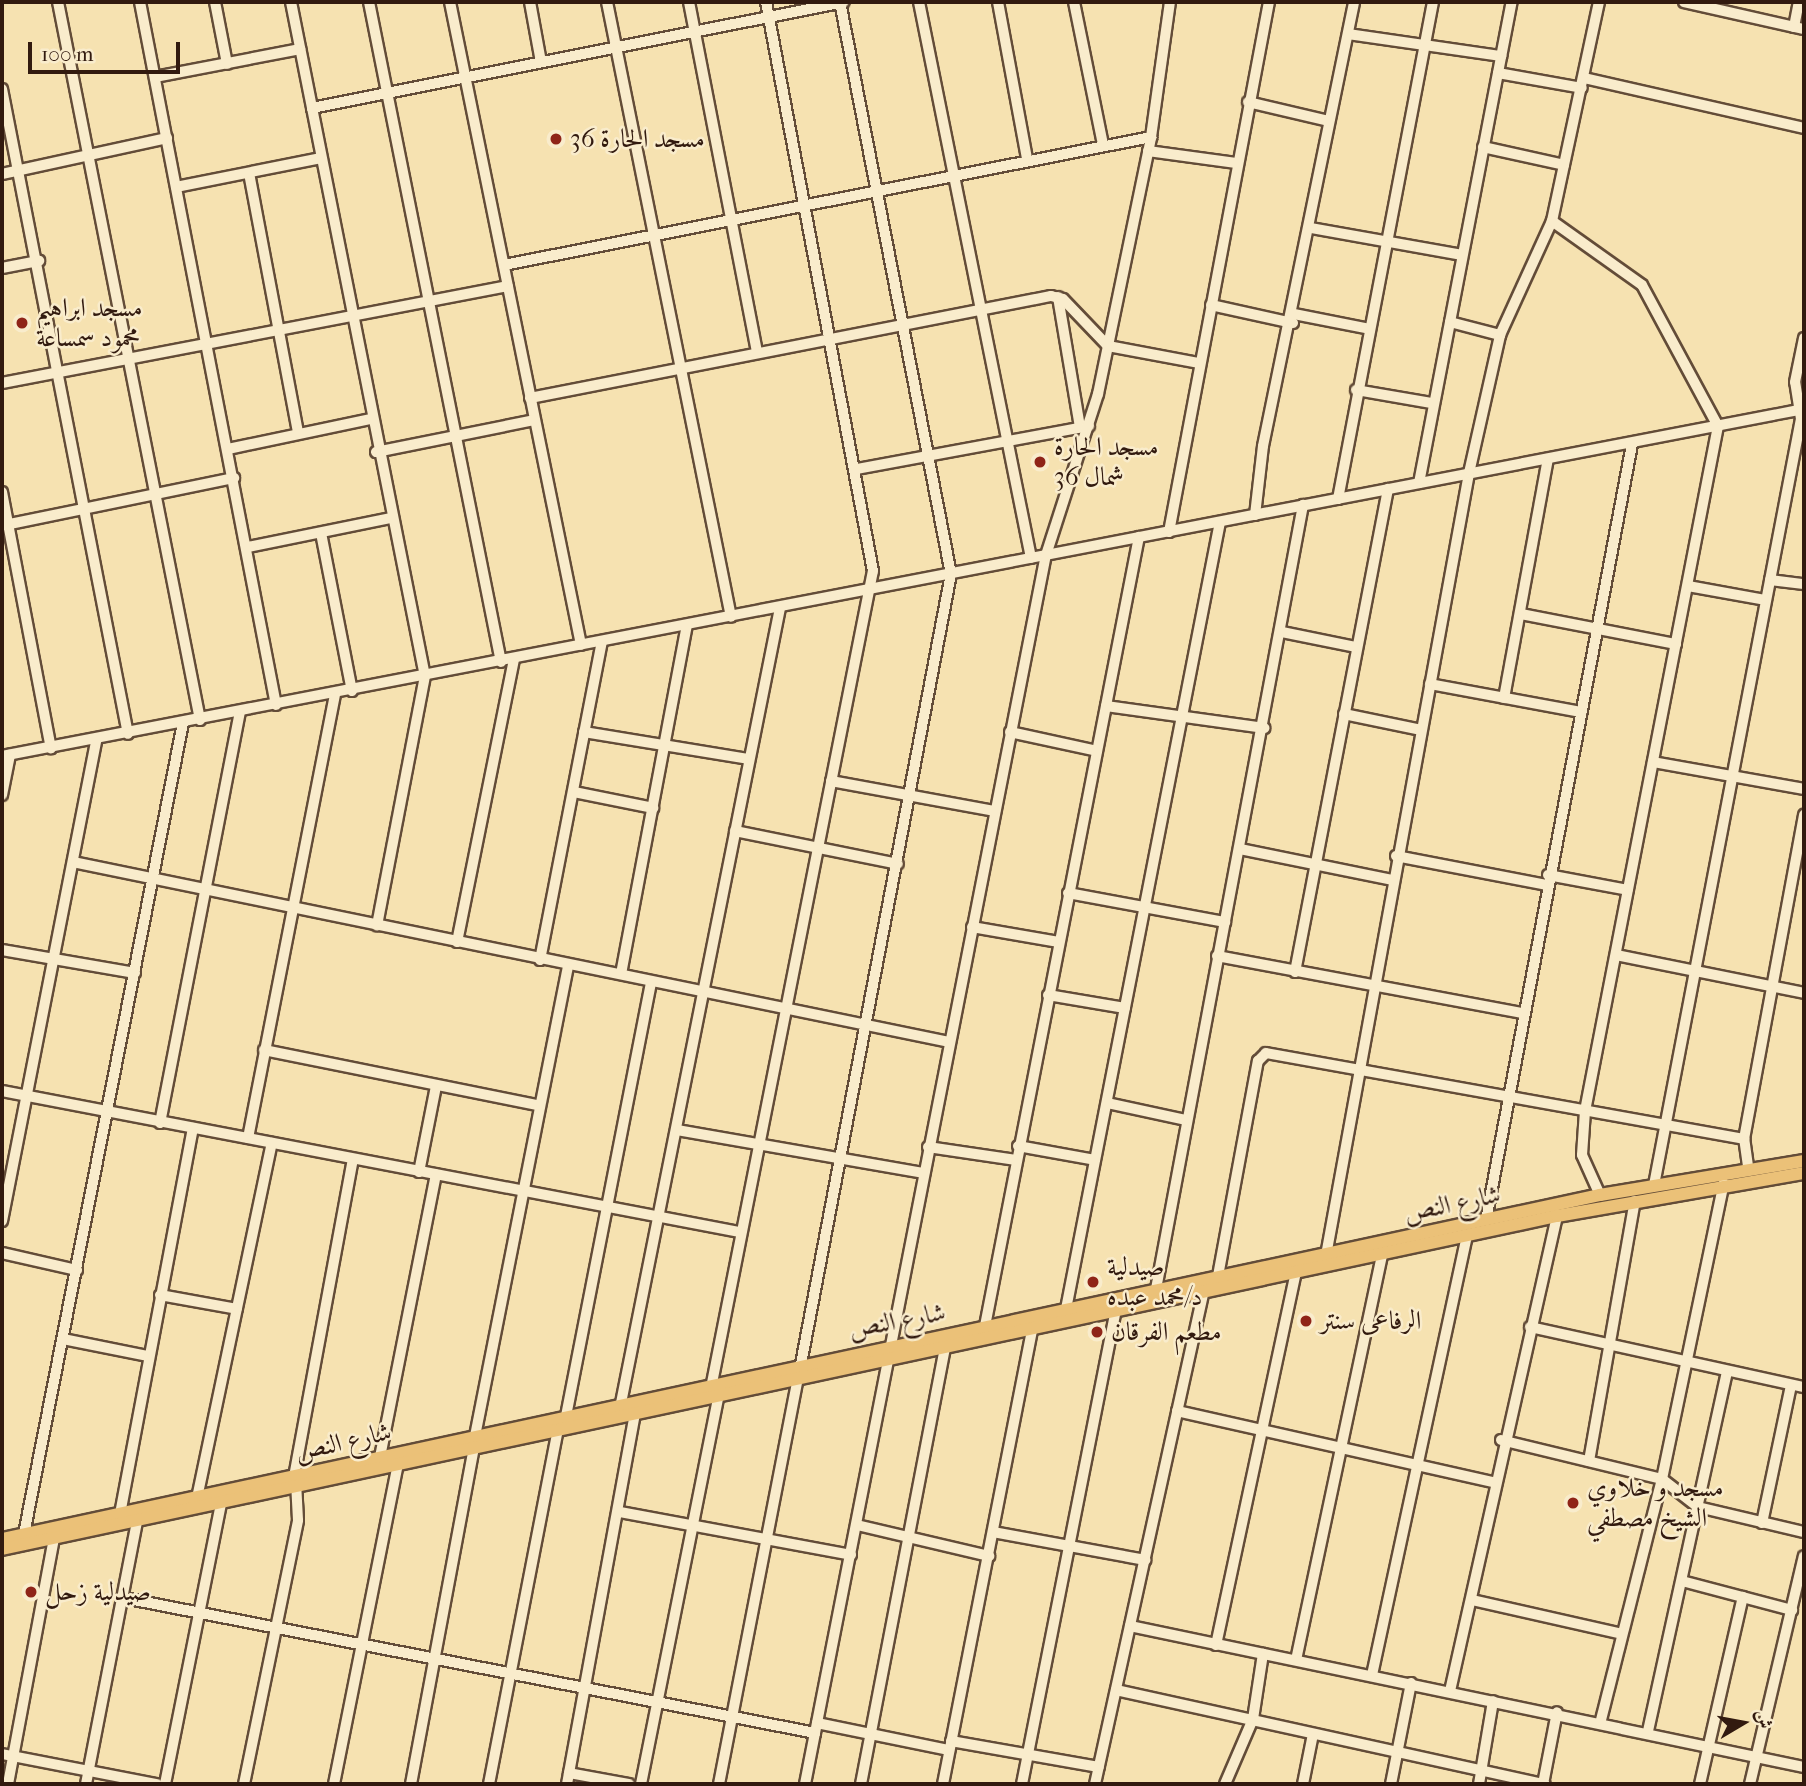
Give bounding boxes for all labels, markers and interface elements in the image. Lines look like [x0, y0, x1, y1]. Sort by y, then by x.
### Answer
scale bar [32, 28, 184, 72]
text: 100 m [41, 42, 94, 66]
place label: مسجد الحارة 36 [570, 123, 705, 155]
marker: مسجد الحارة 36 [548, 131, 564, 147]
place label: مسجد ابراهيم محمود سمساعة [36, 292, 143, 354]
marker: مسجد ابراهيم محمود سمساعة [14, 315, 30, 331]
place label: مسجد الحارة 36 شمال [1054, 431, 1159, 492]
marker: مسجد الحارة 36 شمال [1032, 454, 1048, 470]
street label: شارع النص [1401, 1179, 1503, 1229]
place label: صيدلية د/محمد عبده [1107, 1251, 1202, 1312]
marker: صيدلية د/محمد عبده [1085, 1274, 1101, 1290]
street label: شارع النص [846, 1296, 948, 1346]
place label: الرفاعى سنتر [1320, 1305, 1421, 1337]
marker: الرفاعى سنتر [1298, 1313, 1314, 1329]
place label: مطعم الفرقان [1111, 1316, 1222, 1348]
marker: مطعم الفرقان [1089, 1324, 1105, 1340]
street label: شارع النص [292, 1416, 394, 1468]
place label: مسجد و خلاوي الشيخ مصطفي [1587, 1472, 1724, 1534]
marker: مسجد و خلاوي الشيخ مصطفي [1565, 1495, 1581, 1511]
place label: صيدلية زحل [45, 1576, 151, 1608]
marker: صيدلية زحل [23, 1584, 39, 1600]
north arrow [1708, 1688, 1778, 1758]
text: ش [1751, 1708, 1776, 1731]

